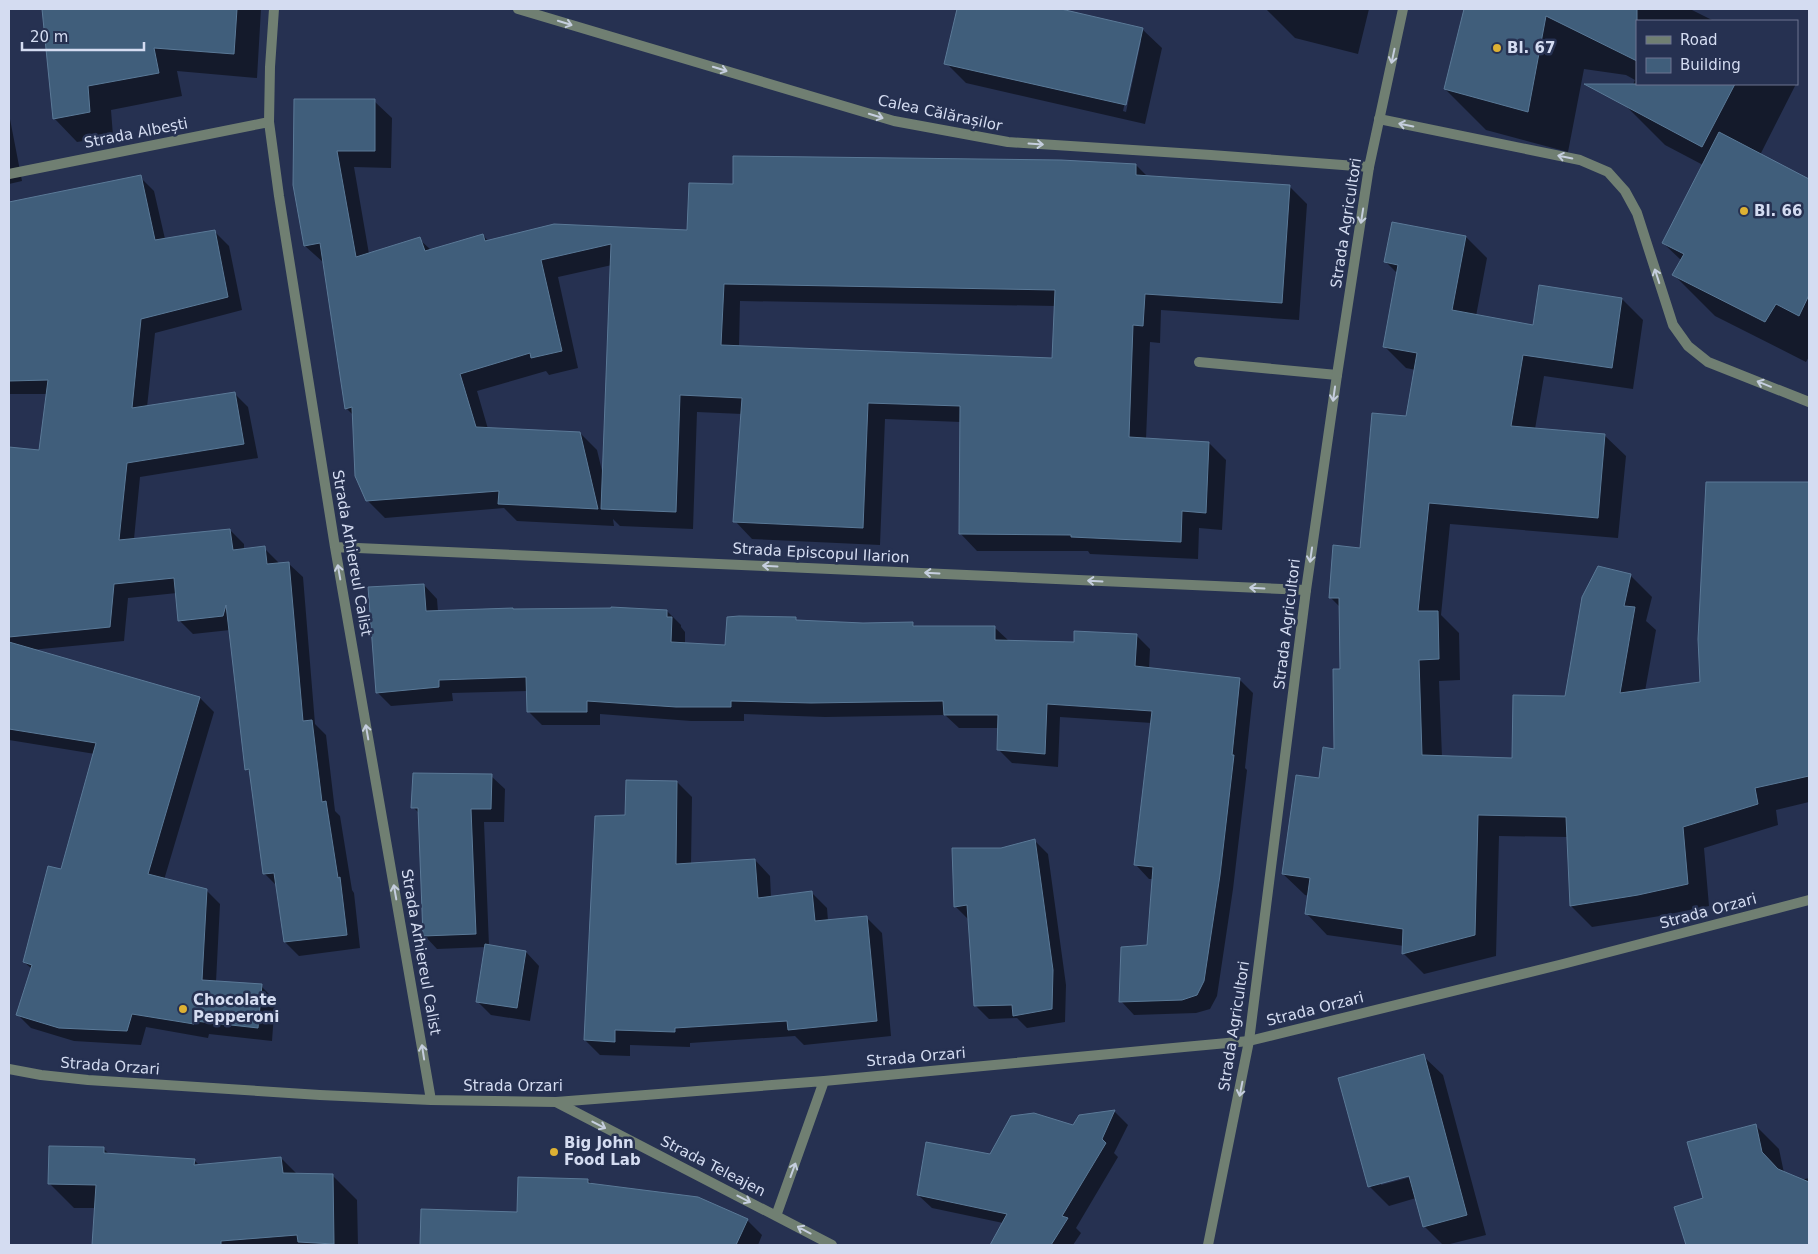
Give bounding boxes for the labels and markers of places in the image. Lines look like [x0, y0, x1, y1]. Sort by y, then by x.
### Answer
place label: Bl. 67 [1507, 39, 1555, 57]
marker: Bl. 67 [1491, 42, 1503, 54]
place label: Bl. 66 [1754, 202, 1802, 220]
marker: Bl. 66 [1738, 205, 1750, 217]
place label: Chocolate Pepperoni [193, 991, 279, 1026]
marker: Chocolate Pepperoni [177, 1003, 189, 1015]
place label: Big John Food Lab [564, 1134, 641, 1169]
marker: Big John Food Lab [548, 1146, 560, 1158]

